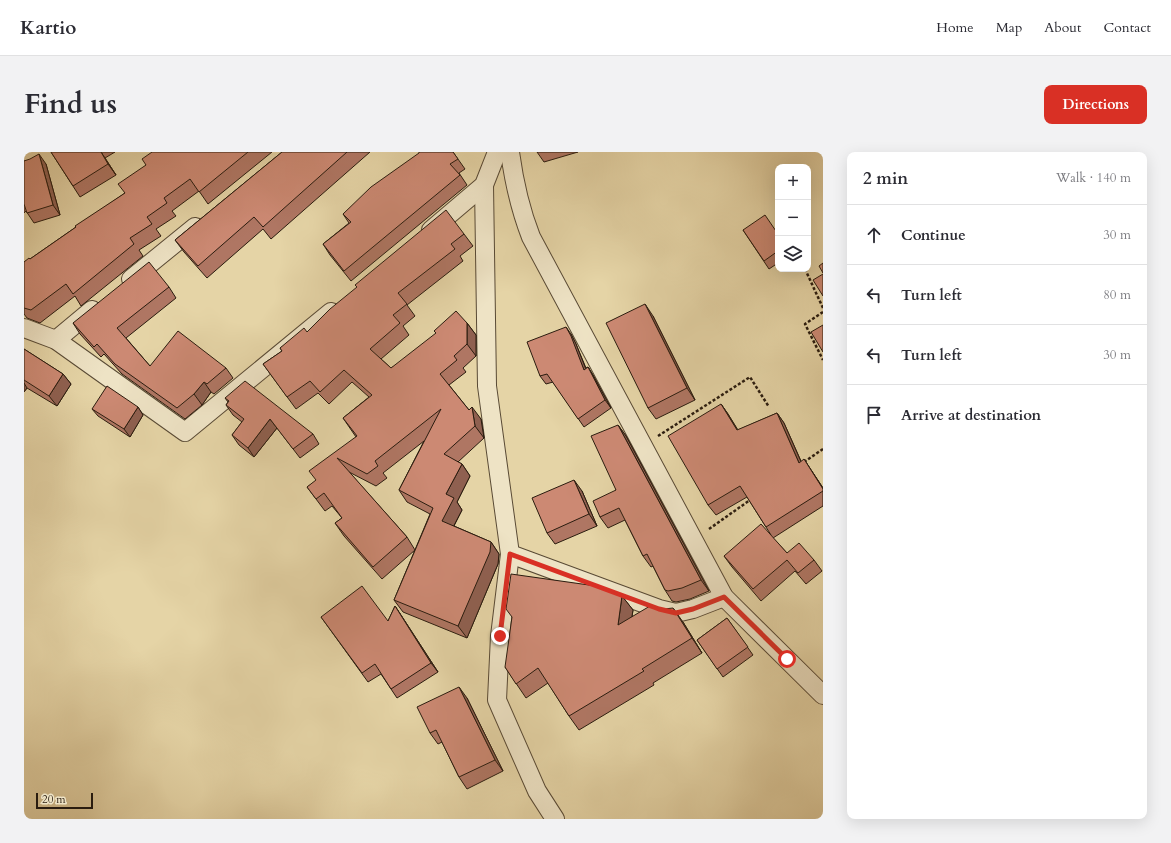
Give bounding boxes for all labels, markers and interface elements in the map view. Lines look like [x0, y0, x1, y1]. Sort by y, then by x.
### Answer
text: Kartio [20, 15, 76, 41]
text: Home [936, 18, 974, 37]
text: Map [996, 18, 1022, 37]
text: About [1044, 18, 1081, 37]
text: Contact [1103, 18, 1151, 37]
text: Find us [24, 85, 117, 123]
button: Directions [1044, 85, 1147, 124]
map controls [775, 164, 811, 272]
button: + [775, 164, 811, 200]
text: 2 min [863, 167, 908, 190]
text: Walk · 140 m [1056, 169, 1131, 187]
button: − [775, 200, 811, 236]
icon: ahead [863, 224, 885, 246]
text: Continue [901, 225, 966, 245]
text: 30 m [1103, 226, 1131, 244]
button: layers [775, 236, 811, 272]
icon: left [863, 284, 885, 306]
text: Turn left [901, 285, 962, 305]
text: 80 m [1103, 286, 1131, 304]
icon: left [863, 344, 885, 366]
text: Turn left [901, 345, 962, 365]
text: 30 m [1103, 346, 1131, 364]
icon: arrive [863, 404, 885, 426]
text: Arrive at destination [901, 405, 1041, 425]
route end [491, 627, 509, 645]
route start [778, 650, 796, 668]
scale bar [36, 791, 93, 810]
text: 20 m [42, 792, 66, 807]

